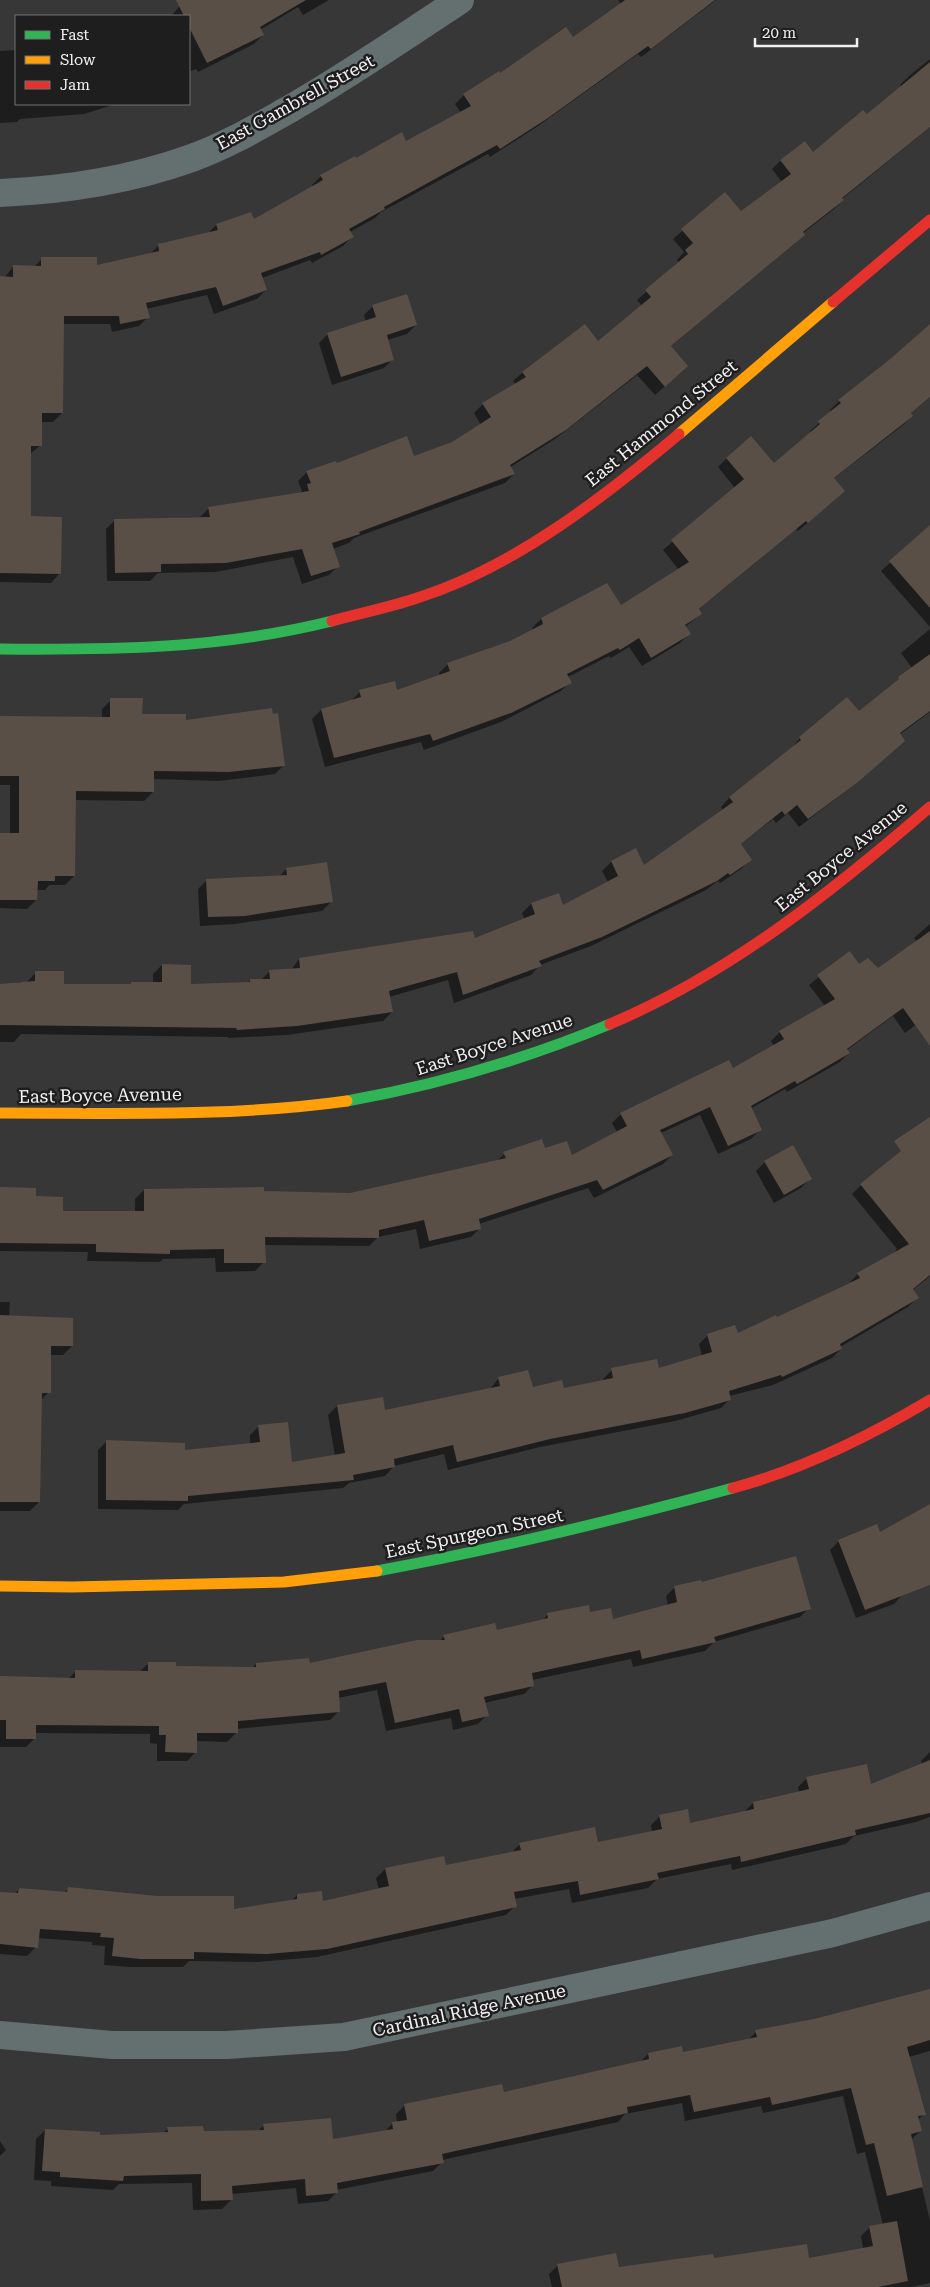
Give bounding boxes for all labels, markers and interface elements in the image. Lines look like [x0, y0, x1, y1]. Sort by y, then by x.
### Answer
legend [15, 15, 190, 105]
scale bar [755, 15, 858, 47]
text: 20 m [762, 24, 797, 42]
text: Fast [60, 26, 90, 44]
street label: East Gambrell Street [212, 50, 378, 154]
text: Slow [60, 51, 96, 69]
text: Jam [60, 76, 90, 94]
street label: East Hammond Street [581, 355, 741, 491]
street label: East Boyce Avenue [771, 796, 911, 916]
street label: East Boyce Avenue [413, 1009, 575, 1079]
street label: East Boyce Avenue [18, 1083, 182, 1107]
street label: East Spurgeon Street [383, 1504, 565, 1562]
street label: Cardinal Ridge Avenue [370, 1979, 568, 2041]

